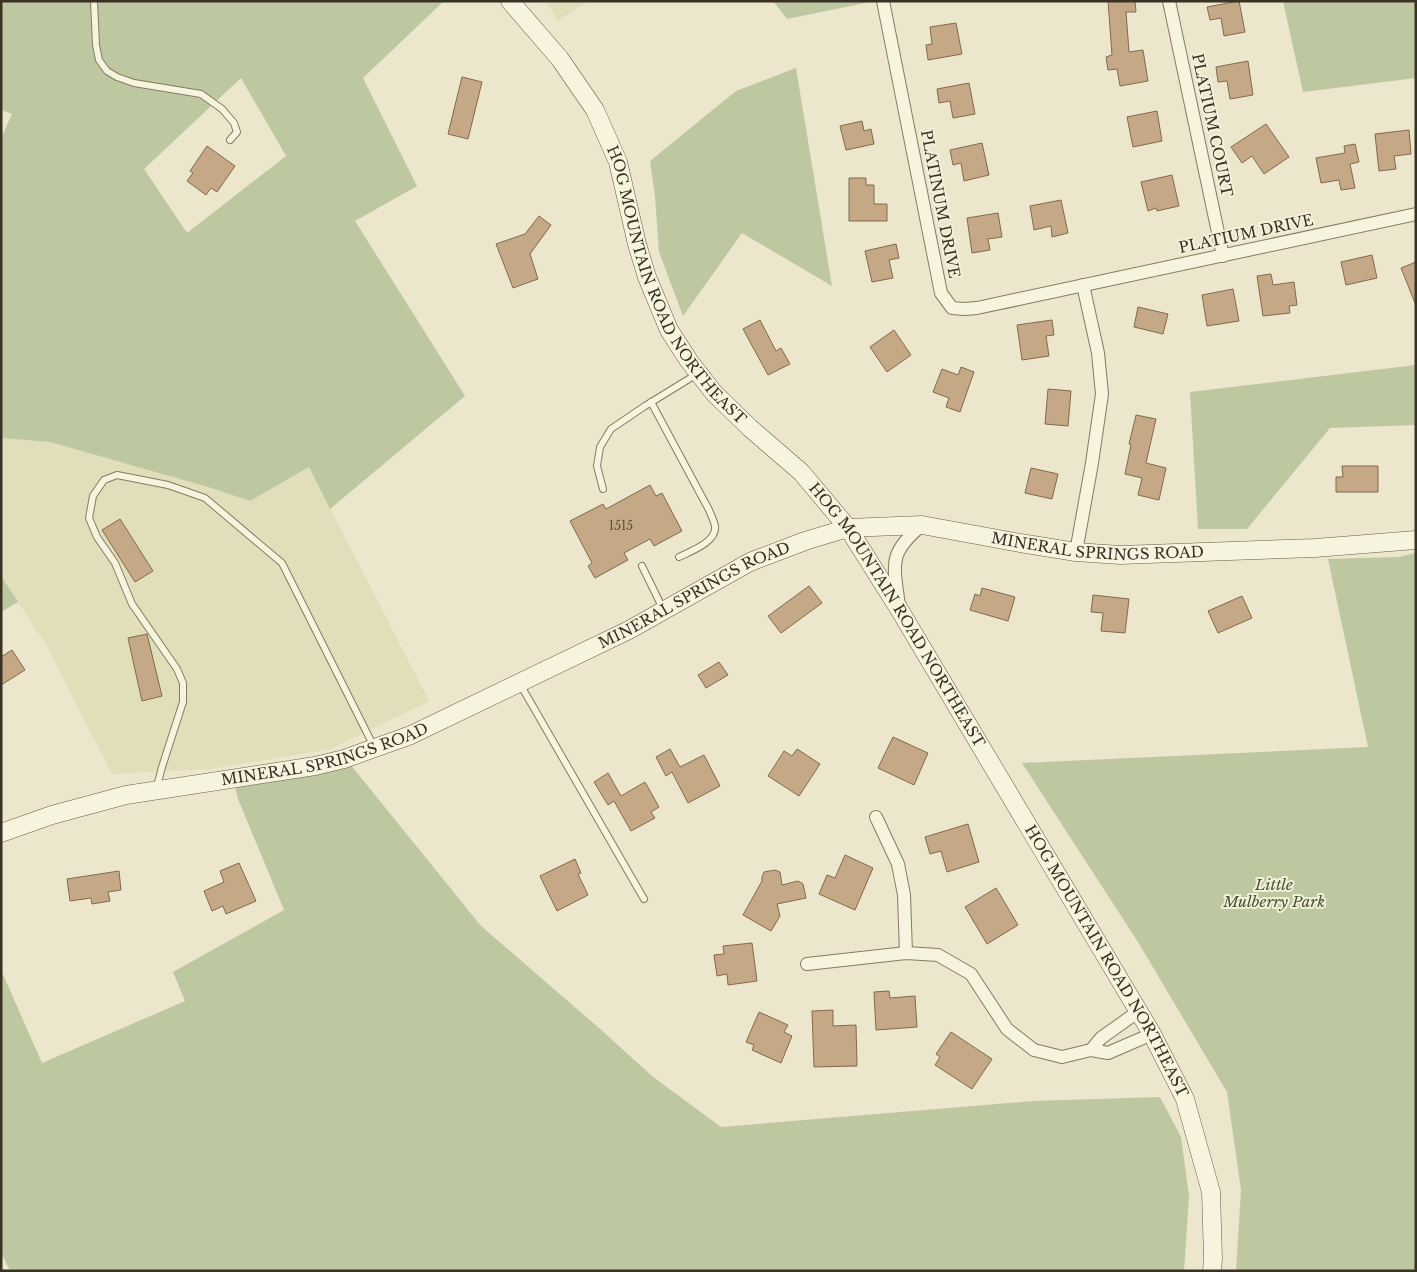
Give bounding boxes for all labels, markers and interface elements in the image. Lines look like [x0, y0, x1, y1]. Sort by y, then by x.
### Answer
street label: PLATIUM COURT [1188, 52, 1237, 198]
street label: PLATINUM DRIVE [917, 128, 964, 280]
street label: HOG MOUNTAIN ROAD NORTHEAST [603, 142, 750, 428]
street label: PLATIUM DRIVE [1177, 210, 1315, 257]
street label: HOG MOUNTAIN ROAD NORTHEAST [805, 478, 989, 751]
house number: 1515 [609, 518, 633, 533]
street label: MINERAL SPRINGS ROAD [990, 528, 1204, 564]
street label: MINERAL SPRINGS ROAD [595, 538, 793, 652]
street label: MINERAL SPRINGS ROAD [220, 718, 431, 789]
street label: HOG MOUNTAIN ROAD NORTHEAST [1021, 821, 1193, 1100]
park label: Little Mulberry Park [1222, 875, 1325, 911]

